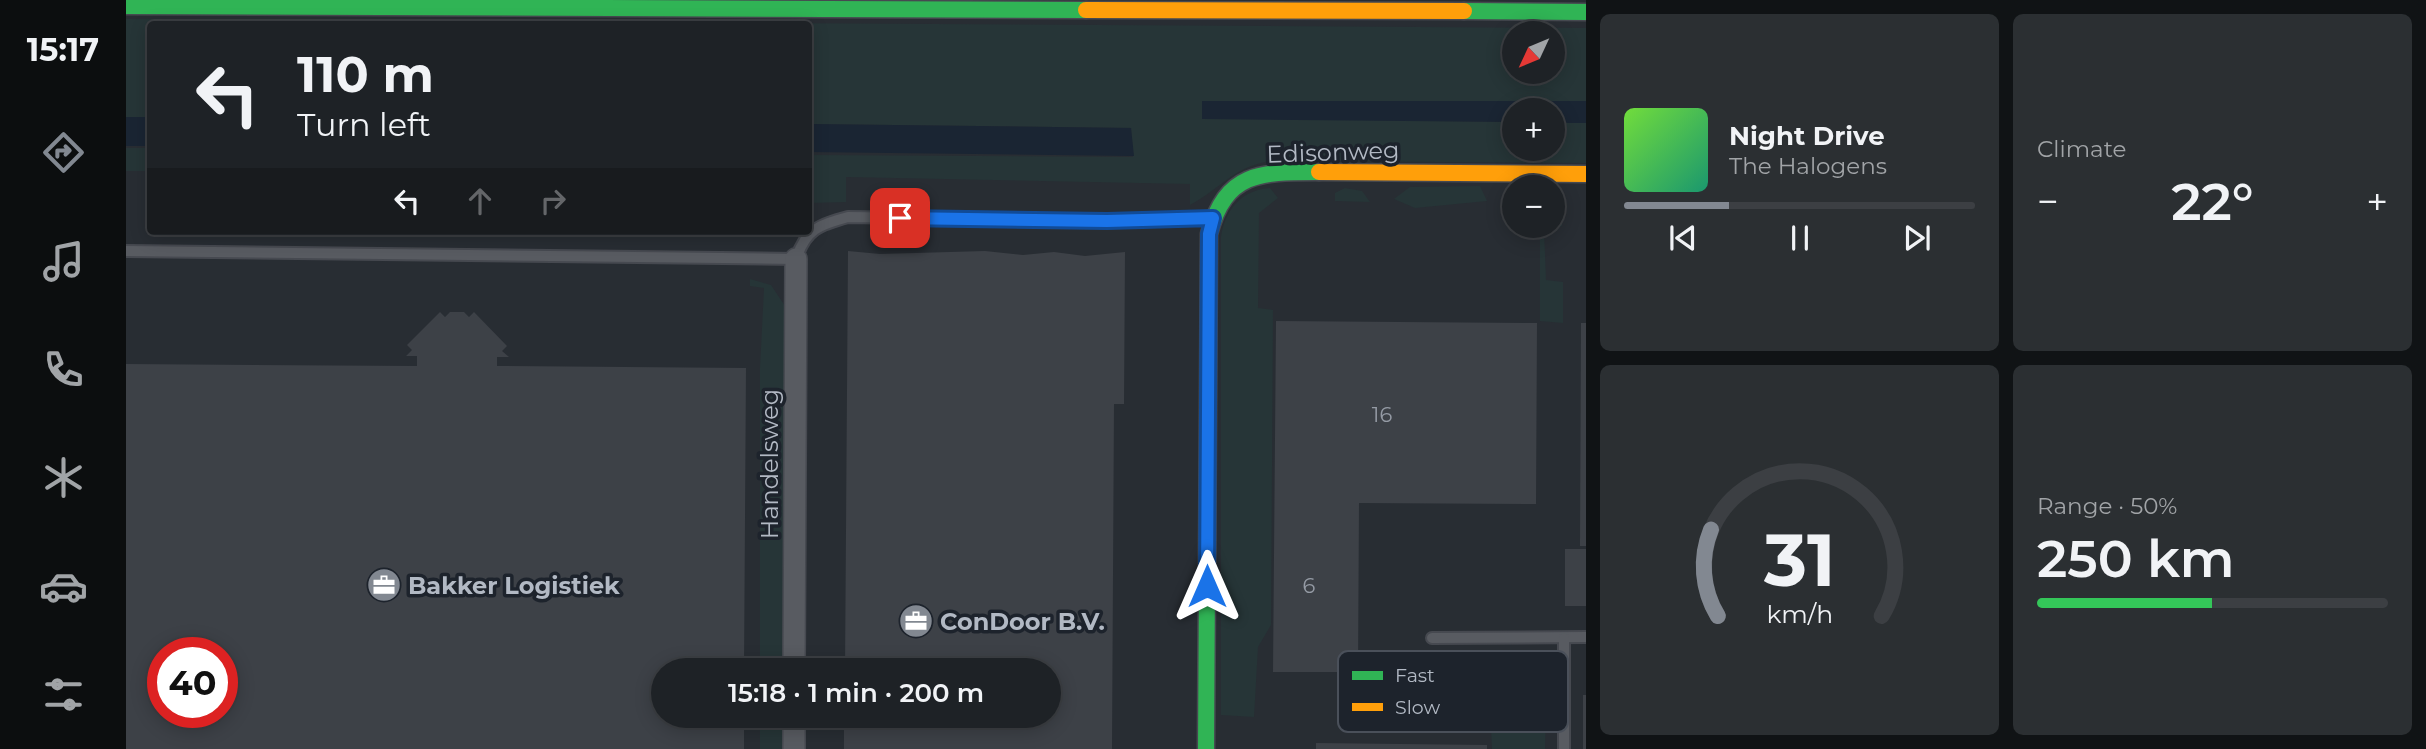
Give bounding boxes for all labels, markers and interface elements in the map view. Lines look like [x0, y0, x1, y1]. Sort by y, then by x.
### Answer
north arrow [1502, 21, 1564, 84]
map controls [1502, 21, 1565, 238]
text: 15:17 [27, 30, 99, 69]
text: 110 m [297, 45, 434, 104]
icon: left [182, 49, 273, 140]
button: + [1502, 98, 1565, 161]
text: Turn left [297, 105, 431, 144]
text: Night Drive [1729, 120, 1885, 152]
icon: directions [39, 128, 88, 177]
street label: Edisonweg [1266, 135, 1400, 169]
text: Climate [2037, 135, 2126, 163]
text: The Halogens [1729, 152, 1887, 180]
text: 22° [2171, 170, 2254, 233]
button: − [1502, 175, 1565, 238]
text: − [2037, 178, 2059, 225]
text: + [2366, 178, 2388, 225]
icon: left [388, 182, 426, 220]
icon: ahead [461, 182, 499, 220]
icon: right [534, 182, 572, 220]
pin [870, 188, 930, 248]
icon: arrive [881, 199, 919, 237]
icon: previous [1664, 219, 1702, 257]
icon: pause [1781, 219, 1819, 257]
icon: next [1898, 219, 1936, 257]
icon: music [39, 237, 88, 286]
icon: phone [39, 345, 88, 394]
street label: Handelsweg [755, 389, 784, 539]
house number: 16 [1372, 402, 1392, 427]
icon: climate [39, 453, 88, 502]
text: Range · 50% [2037, 492, 2177, 520]
text: 31 [1763, 516, 1835, 604]
text: 250 km [2037, 527, 2235, 590]
position arrow [1170, 549, 1244, 623]
icon: car [39, 562, 88, 611]
office icon: Bakker Logistiek [365, 566, 403, 604]
place label: Bakker Logistiek [408, 571, 620, 600]
house number: 6 [1303, 573, 1316, 598]
text: km/h [1766, 599, 1833, 629]
office icon: ConDoor B.V. [897, 602, 935, 640]
place label: ConDoor B.V. [940, 607, 1105, 636]
speed limit sign: 40 [147, 637, 238, 728]
legend [1338, 651, 1568, 732]
text: Fast [1395, 664, 1435, 687]
icon: filters [39, 670, 88, 719]
text: 15:18 · 1 min · 200 m [728, 677, 984, 709]
text: Slow [1395, 696, 1440, 719]

